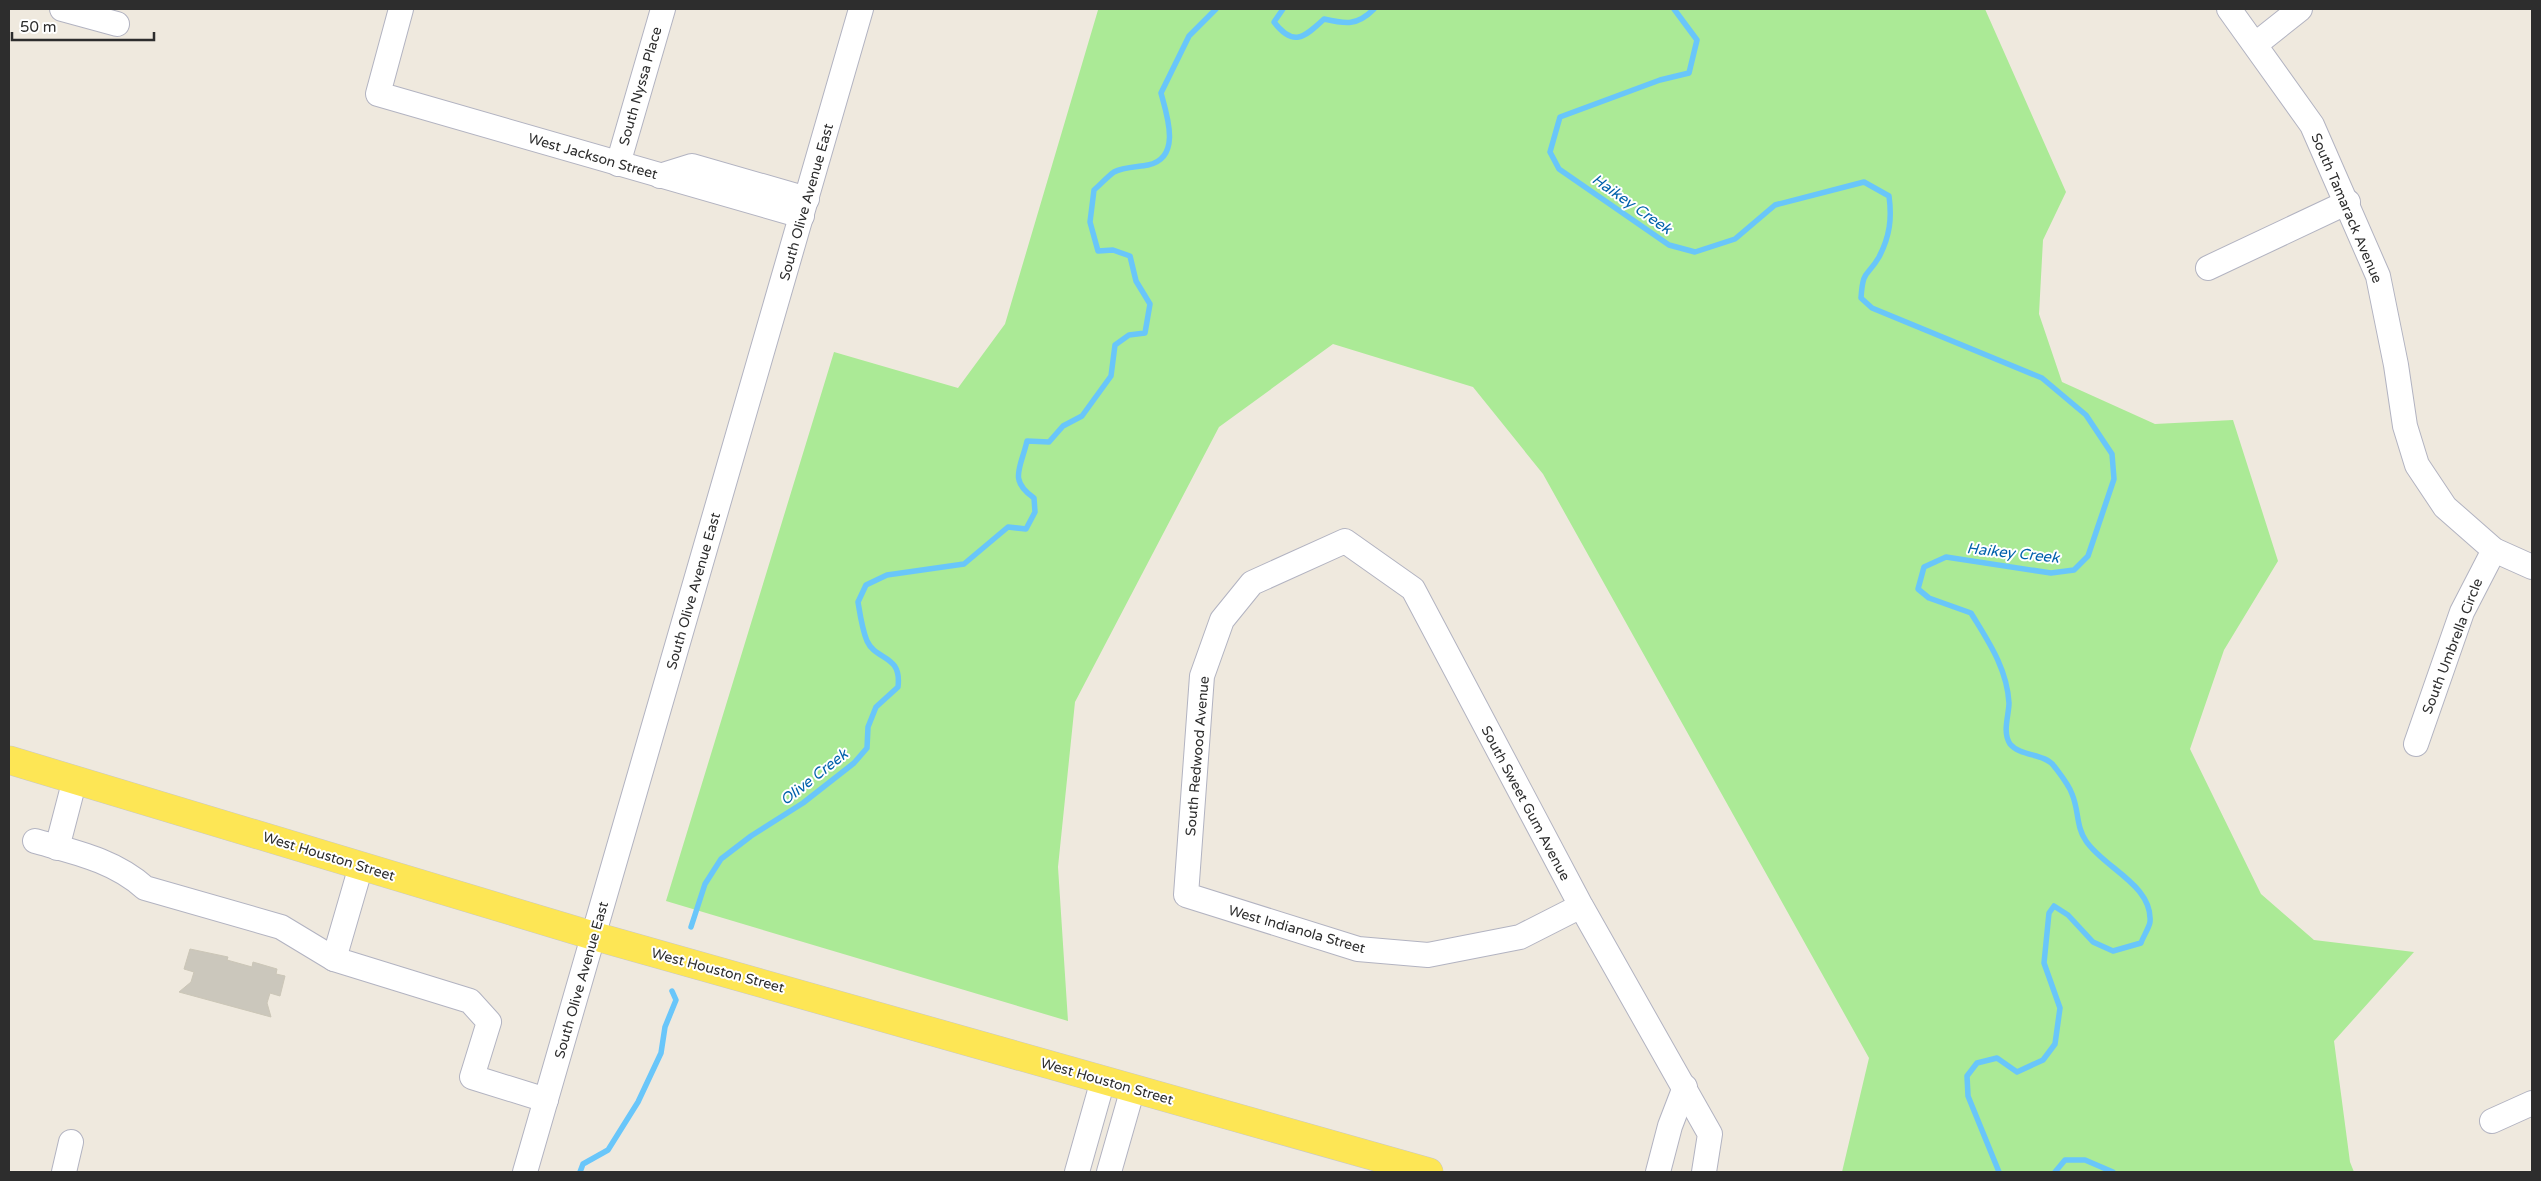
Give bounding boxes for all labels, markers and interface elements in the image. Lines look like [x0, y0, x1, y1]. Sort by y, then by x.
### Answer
scale bar [12, 10, 155, 42]
text: 50 m [20, 18, 57, 36]
street label: South Nyssa Place [615, 25, 666, 147]
street label: South Olive Avenue East [776, 121, 837, 283]
street label: West Jackson Street [526, 130, 660, 183]
street label: South Tamarack Avenue [2307, 131, 2386, 286]
water label: Haikey Creek [1589, 170, 1677, 239]
street label: South Olive Avenue East [663, 510, 724, 672]
water label: Haikey Creek [1966, 539, 2062, 567]
street label: South Umbrella Circle [2419, 576, 2486, 716]
street label: South Redwood Avenue [1182, 675, 1213, 837]
street label: South Sweet Gum Avenue [1477, 723, 1574, 884]
water label: Olive Creek [777, 744, 853, 809]
street label: West Houston Street [261, 828, 398, 885]
street label: South Olive Avenue East [551, 899, 612, 1061]
street label: West Indianola Street [1226, 902, 1368, 957]
street label: West Houston Street [649, 945, 787, 997]
street label: West Houston Street [1039, 1054, 1176, 1109]

